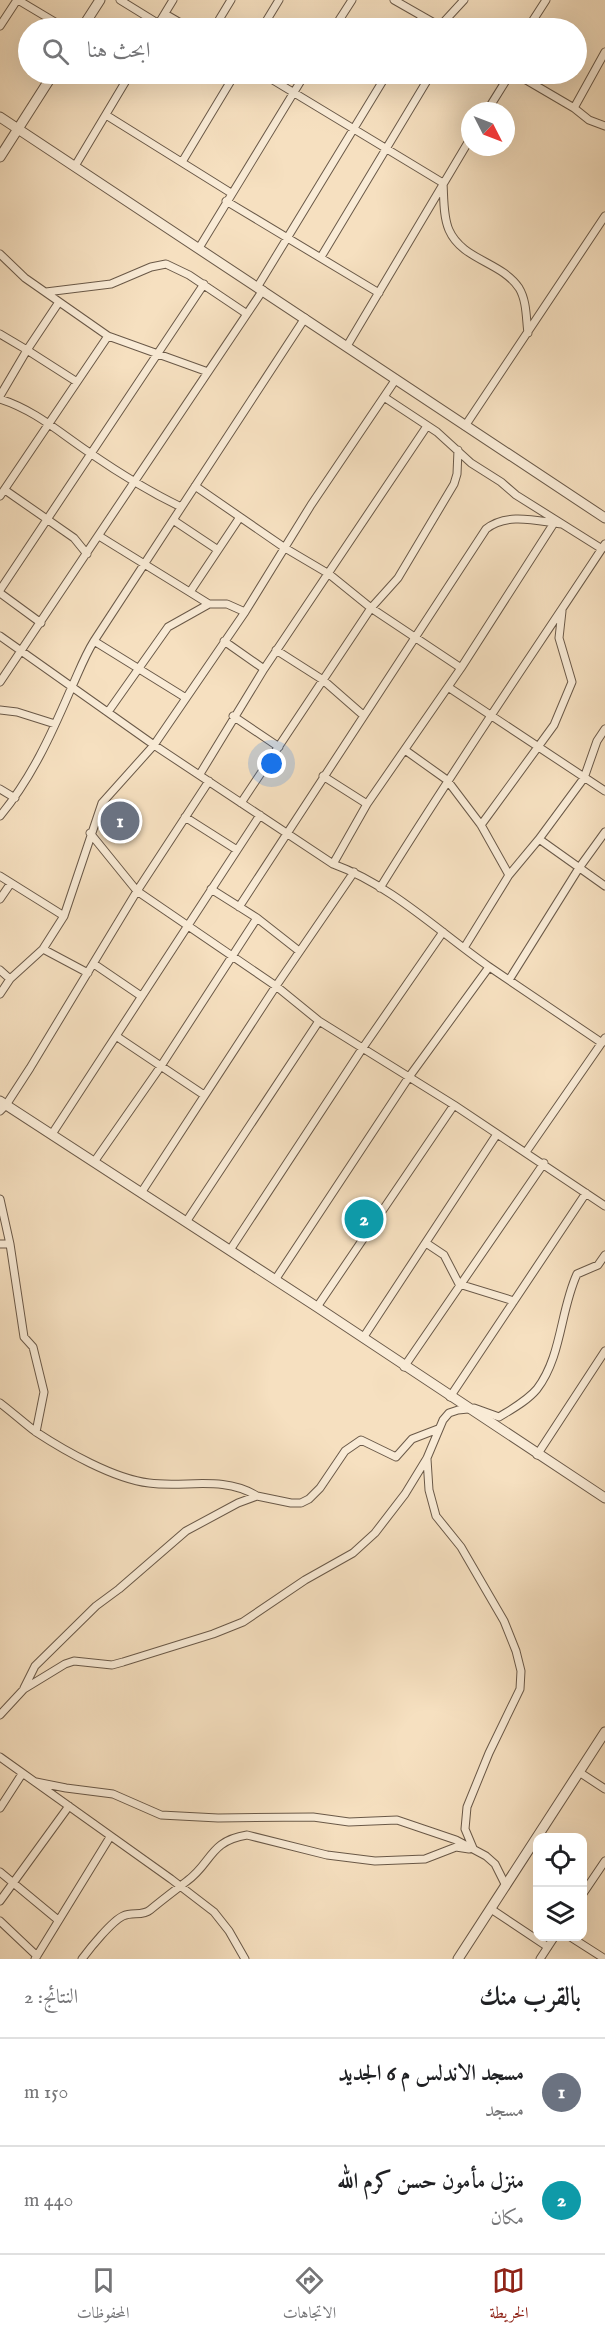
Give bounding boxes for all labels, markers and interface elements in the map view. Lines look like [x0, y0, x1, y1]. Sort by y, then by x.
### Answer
search box [18, 18, 587, 84]
icon: search [39, 35, 72, 68]
text: ابحث هنا [87, 37, 150, 65]
north arrow [461, 102, 515, 156]
your location [257, 749, 286, 778]
pin: 1 [100, 798, 140, 844]
pin: 2 [344, 1196, 384, 1242]
map controls [533, 1833, 587, 1941]
button: locate [533, 1833, 587, 1887]
button: layers [533, 1887, 587, 1941]
text: بالقرب منك [479, 1981, 581, 2014]
text: النتائج: 2 [24, 1985, 78, 2010]
text: مسجد الاندلس م 6 الجديد [338, 2060, 524, 2088]
text: 150 m [24, 2080, 68, 2105]
text: 1 [558, 2080, 565, 2105]
text: مسجد [485, 2098, 524, 2123]
text: منزل مأمون حسن كرم الله [337, 2168, 524, 2196]
text: 440 m [24, 2188, 73, 2213]
text: 2 [557, 2188, 566, 2213]
text: مكان [490, 2206, 524, 2231]
tab: المحفوظات [77, 2264, 129, 2328]
tab: الاتجاهات [283, 2264, 336, 2328]
tab: الخريطة [489, 2264, 528, 2328]

